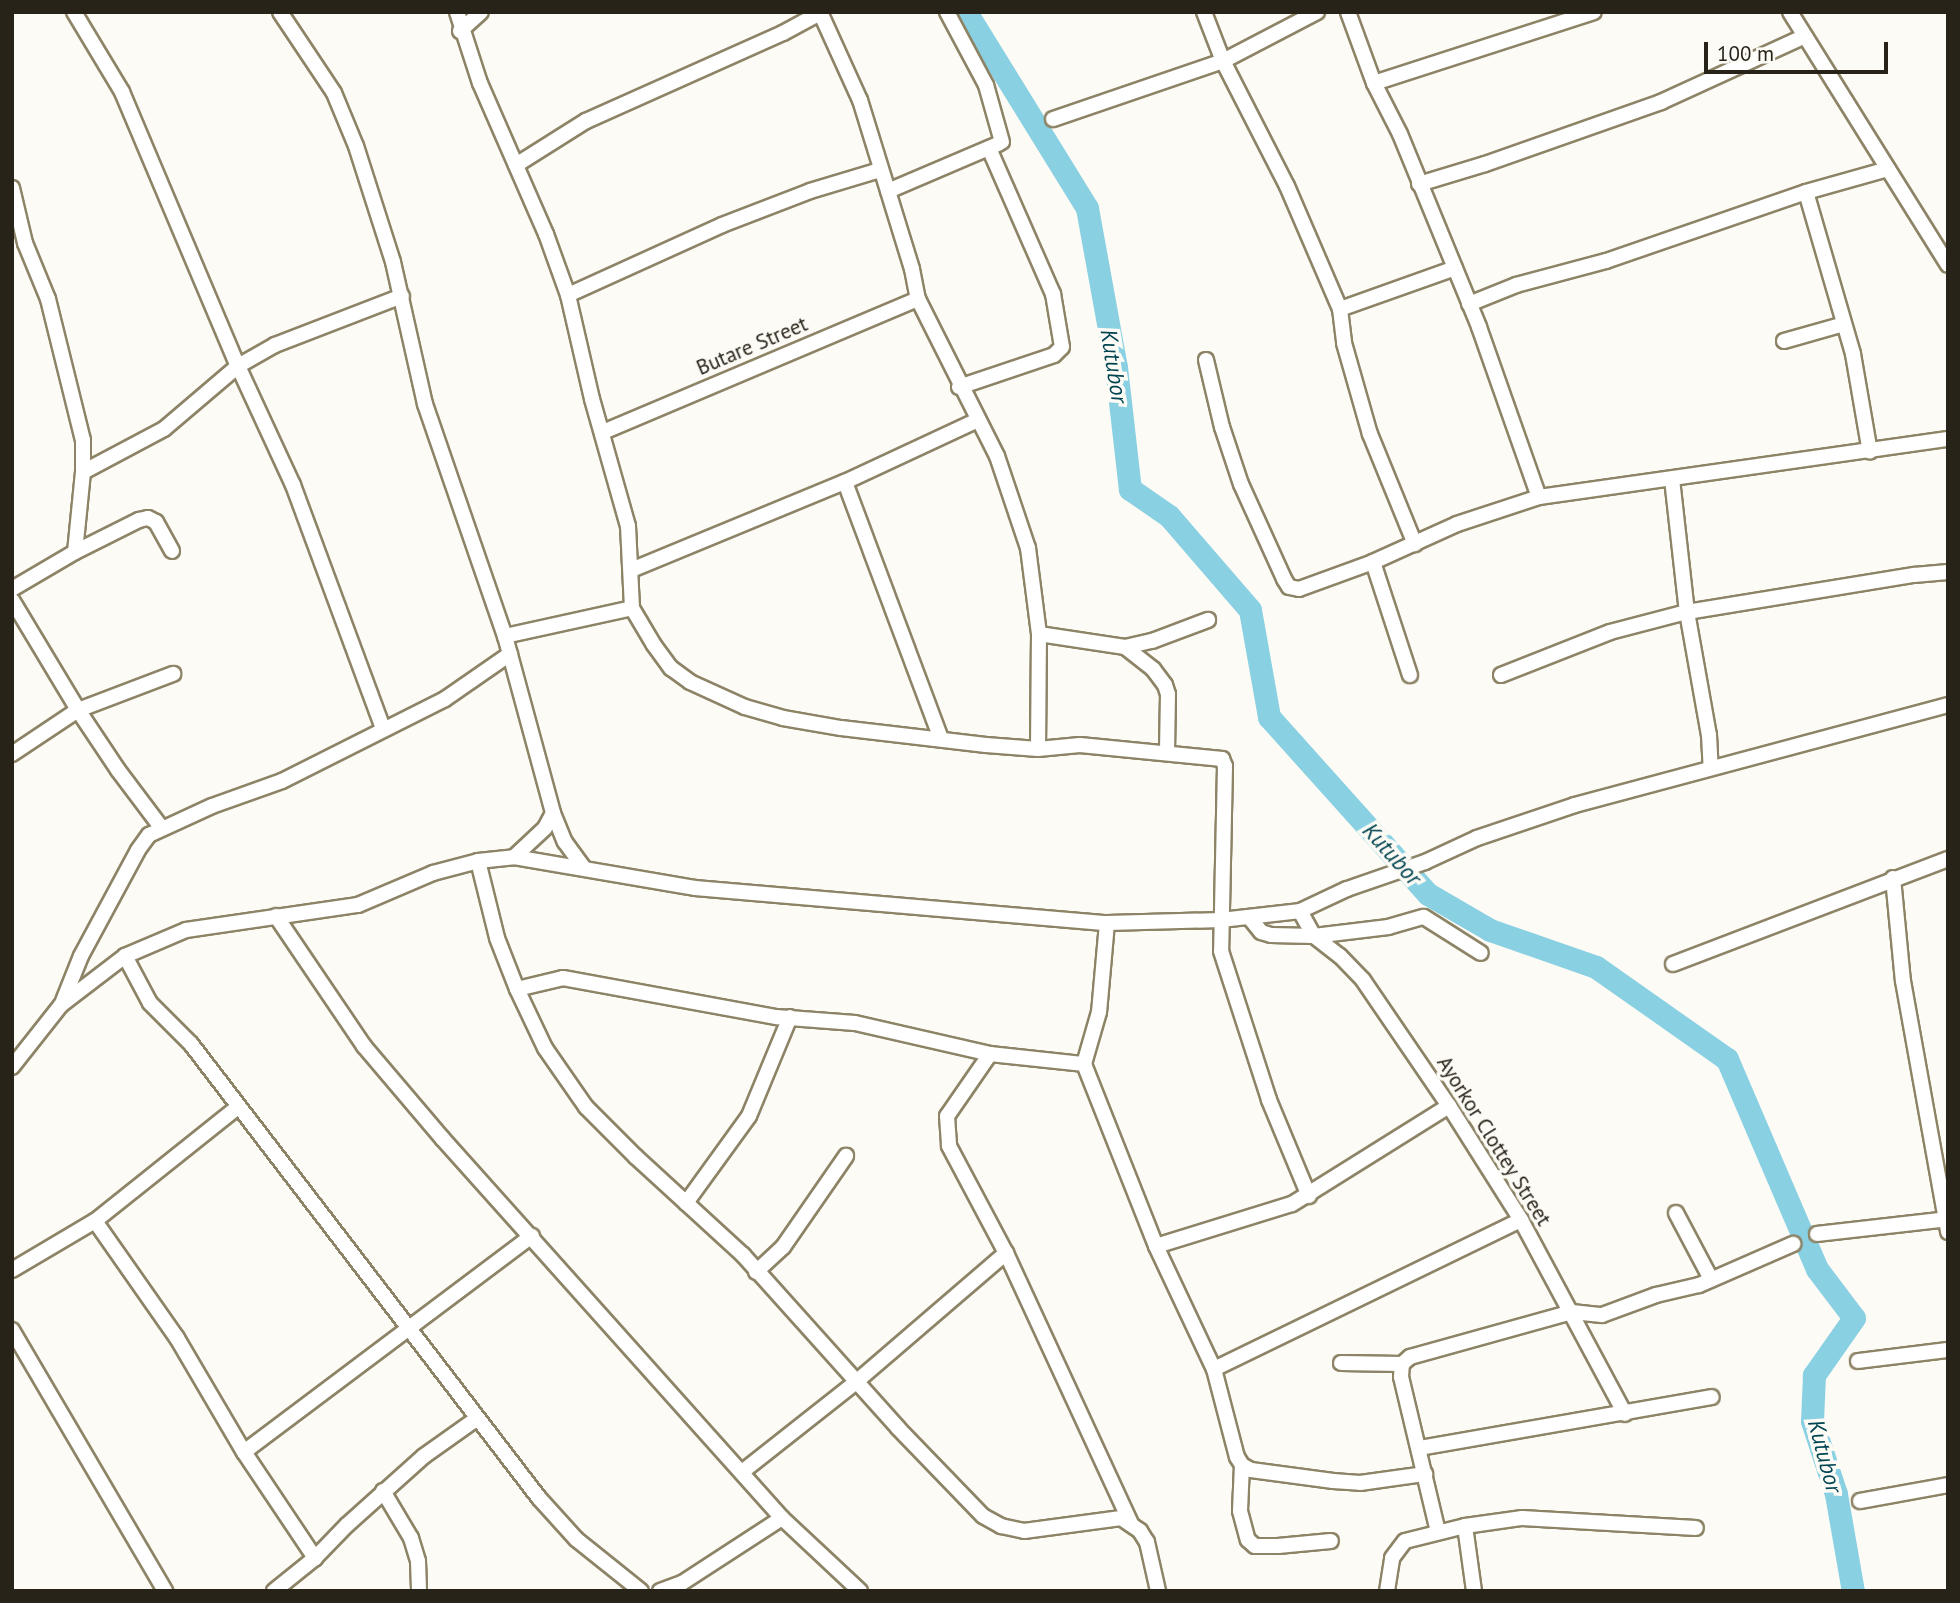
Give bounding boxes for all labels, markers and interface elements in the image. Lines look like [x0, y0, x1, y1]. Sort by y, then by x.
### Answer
scale bar [1708, 28, 1892, 72]
text: 100 m [1717, 40, 1774, 67]
street label: Butare Street [693, 311, 811, 381]
water label: Kutubor [1095, 327, 1133, 405]
water label: Kutubor [1357, 817, 1427, 891]
street label: Ayorkor Clottey Street [1431, 1051, 1557, 1231]
water label: Kutubor [1802, 1416, 1848, 1496]

